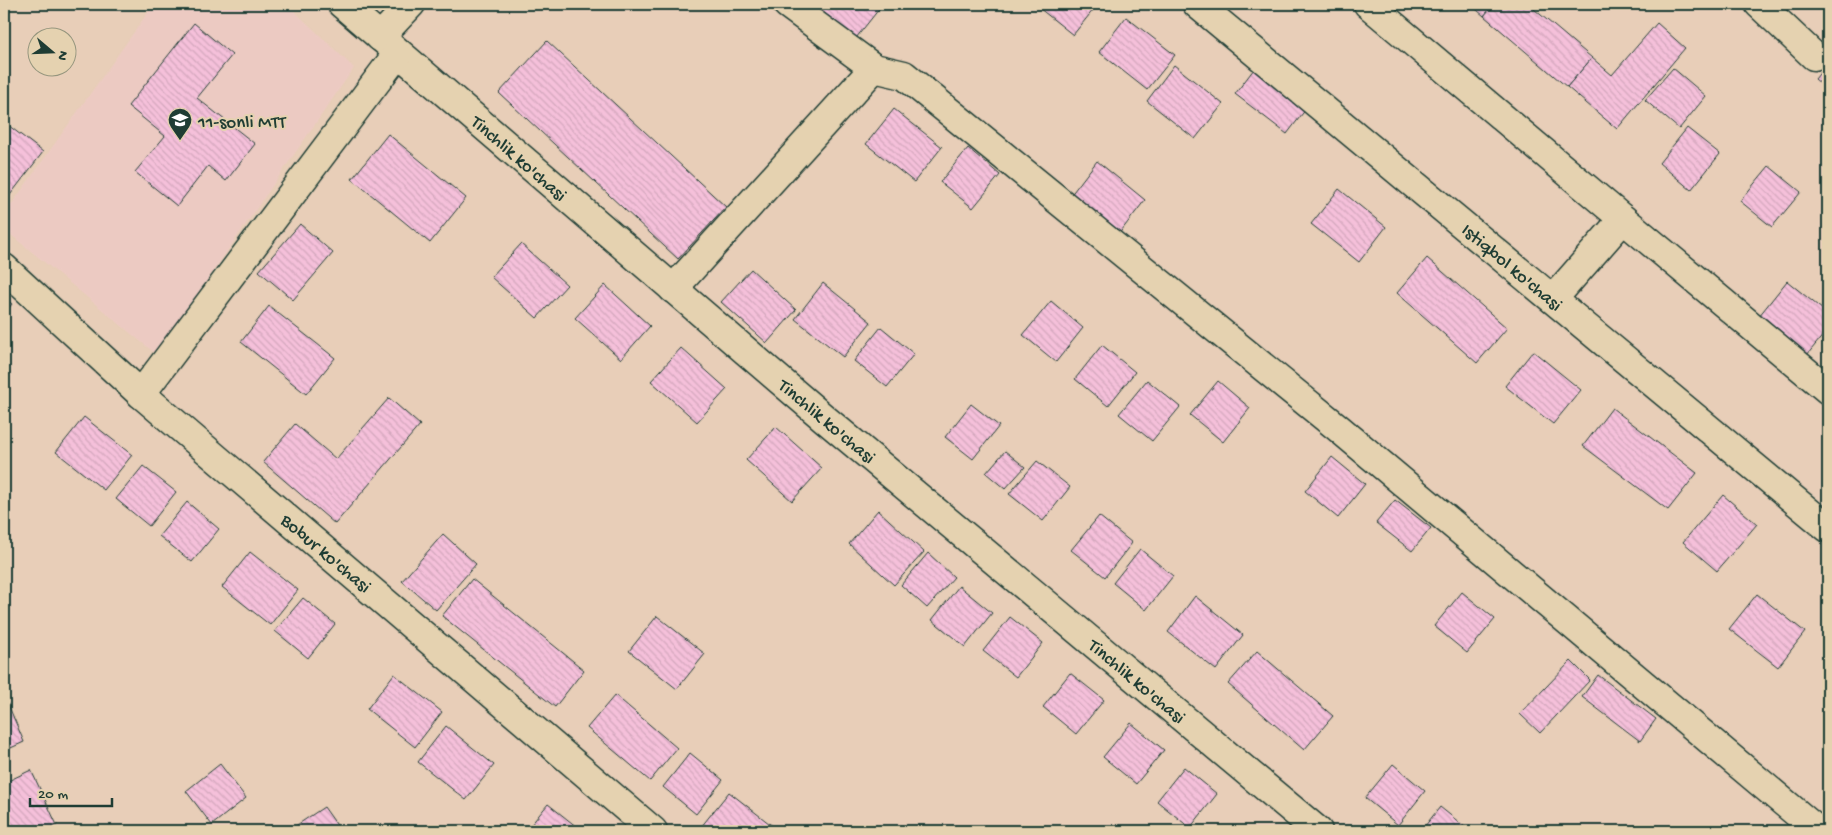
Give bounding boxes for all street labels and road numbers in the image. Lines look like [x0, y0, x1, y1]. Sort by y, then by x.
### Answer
street label: Tinchlik ko'chasi [464, 111, 570, 208]
street label: Istiqbol ko'chasi [1456, 220, 1566, 318]
street label: Tinchlik ko'chasi [772, 375, 879, 470]
street label: Bobur ko'chasi [274, 509, 375, 599]
street label: Tinchlik ko'chasi [1082, 635, 1189, 730]

